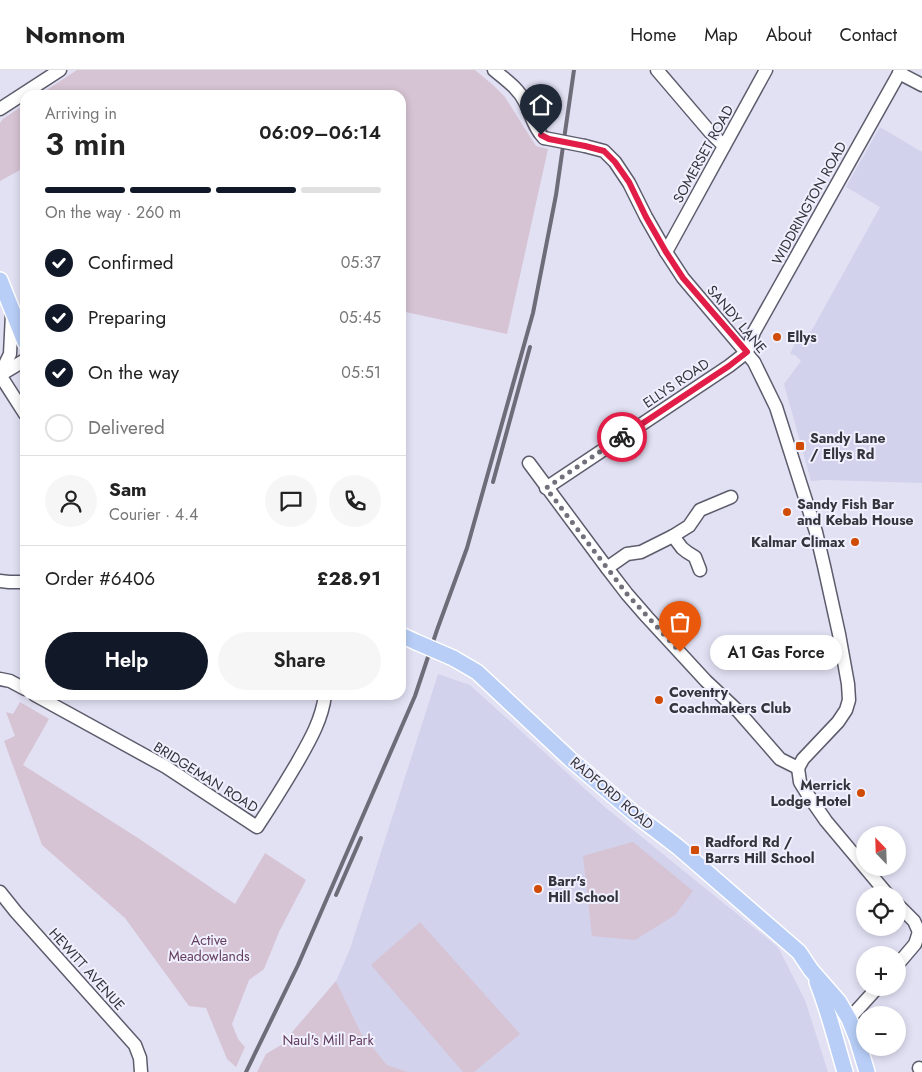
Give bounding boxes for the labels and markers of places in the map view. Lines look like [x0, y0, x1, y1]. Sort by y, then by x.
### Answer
pin [520, 84, 562, 135]
place label: Ellys [787, 327, 817, 347]
marker: Ellys [771, 331, 783, 343]
place label: Sandy Lane / Ellys Rd [810, 428, 886, 464]
marker: Sandy Lane / Ellys Rd [794, 440, 806, 452]
place label: Sandy Fish Bar and Kebab House [797, 494, 914, 530]
marker: Sandy Fish Bar and Kebab House [781, 506, 793, 518]
place label: Kalmar Climax [751, 532, 846, 552]
marker: Kalmar Climax [849, 536, 861, 548]
pin [659, 601, 701, 652]
callout: A1 Gas Force [710, 634, 842, 670]
place label: Coventry Coachmakers Club [669, 682, 791, 718]
marker: Coventry Coachmakers Club [653, 694, 665, 706]
place label: Merrick Lodge Hotel [770, 775, 851, 811]
marker: Merrick Lodge Hotel [855, 787, 867, 799]
place label: Radford Rd / Barrs Hill School [705, 832, 815, 868]
marker: Radford Rd / Barrs Hill School [689, 844, 701, 856]
place label: Barr's Hill School [548, 871, 619, 907]
marker: Barr's Hill School [532, 883, 544, 895]

